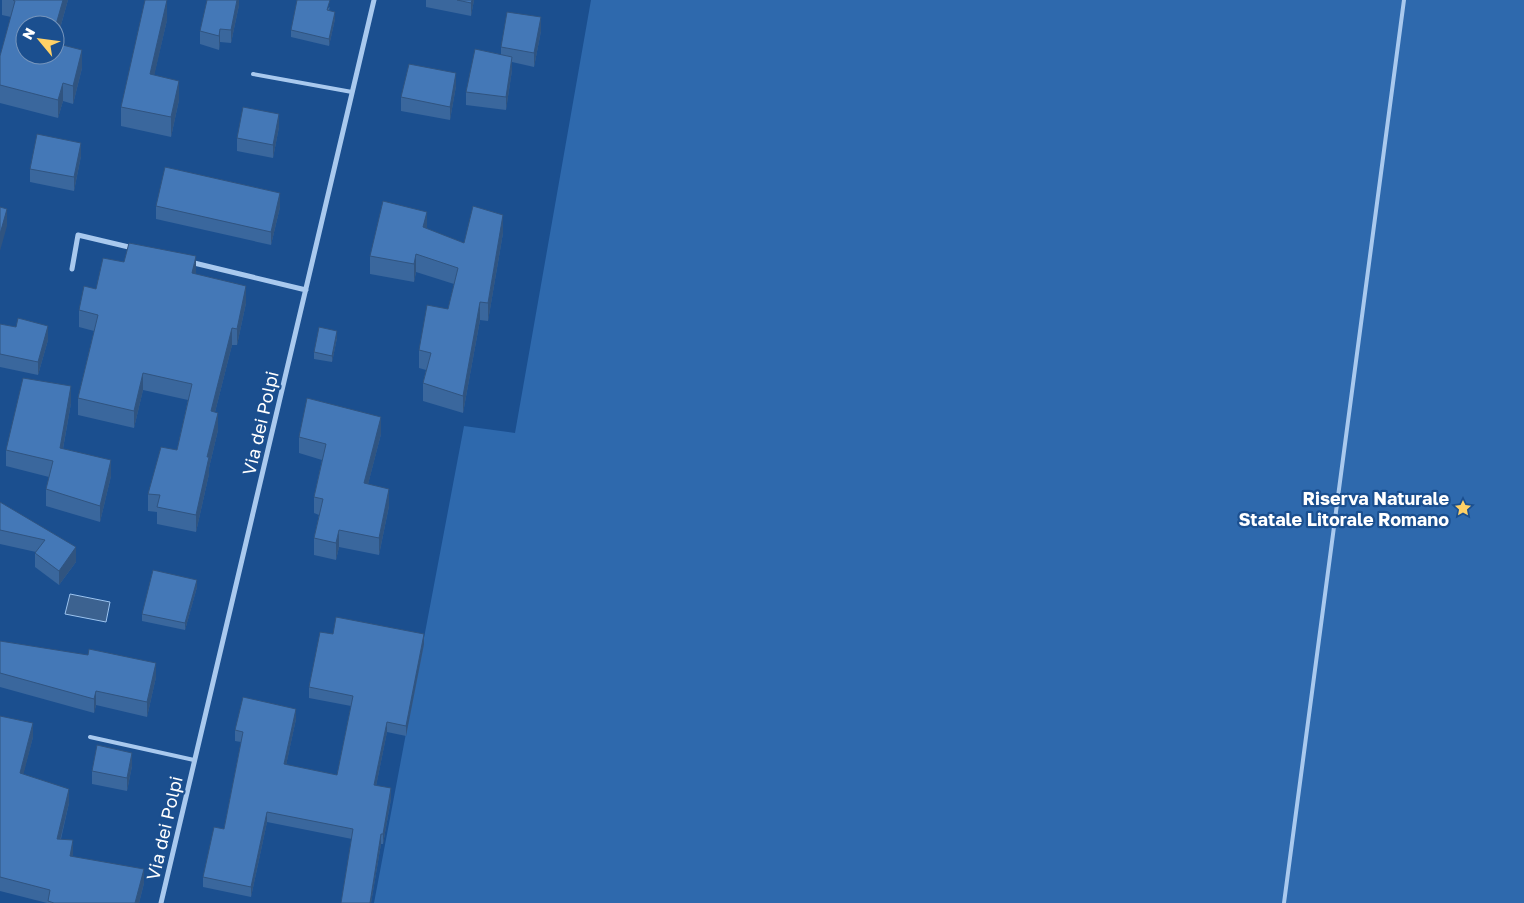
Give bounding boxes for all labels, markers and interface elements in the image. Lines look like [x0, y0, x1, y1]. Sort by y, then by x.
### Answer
north arrow [15, 15, 65, 65]
text: N [18, 25, 38, 42]
street label: Via dei Polpi [237, 369, 283, 477]
place label: Riserva Naturale Statale Litorale Romano [1238, 487, 1449, 530]
place icon: Riserva Naturale Statale Litorale Romano [1453, 498, 1473, 518]
street label: Via dei Polpi [141, 774, 187, 882]

